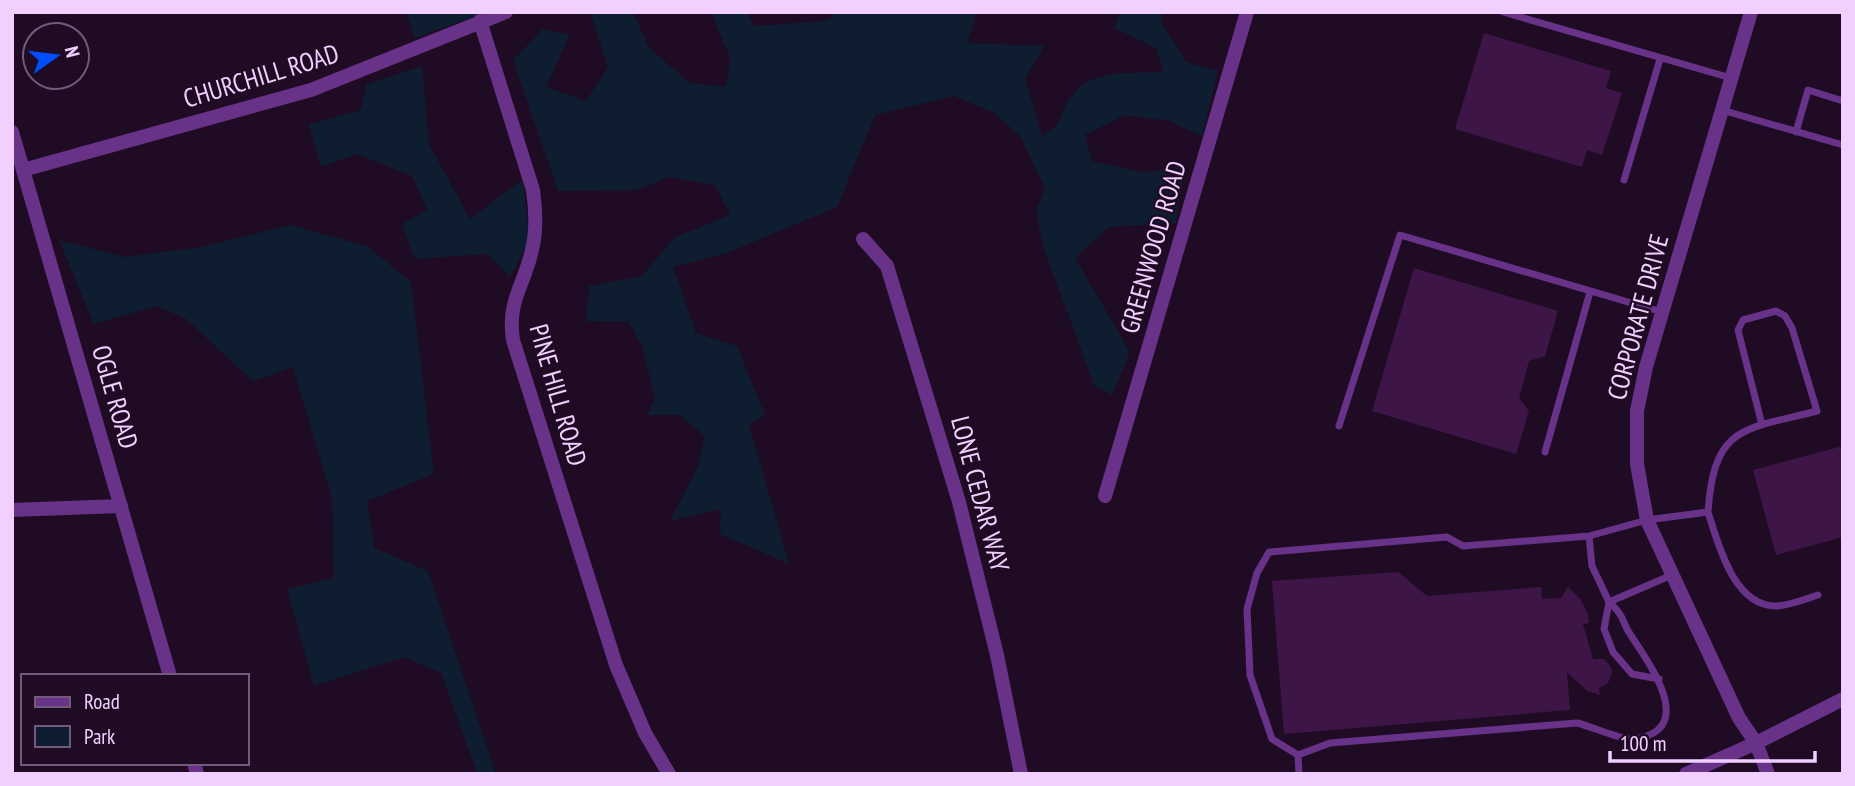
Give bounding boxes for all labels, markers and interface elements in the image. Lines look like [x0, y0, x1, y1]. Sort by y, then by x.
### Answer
north arrow [21, 21, 91, 91]
street label: CHURCHILL ROAD [179, 36, 342, 115]
text: N [60, 44, 85, 60]
street label: GREENWOOD ROAD [1112, 157, 1193, 337]
street label: CORPORATE DRIVE [1600, 230, 1675, 403]
street label: PINE HILL ROAD [522, 320, 594, 470]
street label: OGLE ROAD [85, 341, 146, 452]
street label: LONE CEDAR WAY [944, 412, 1017, 575]
legend [21, 674, 248, 765]
text: Road [84, 688, 120, 715]
scale bar [1610, 720, 1815, 764]
text: Park [84, 723, 115, 750]
text: 100 m [1620, 730, 1666, 757]

